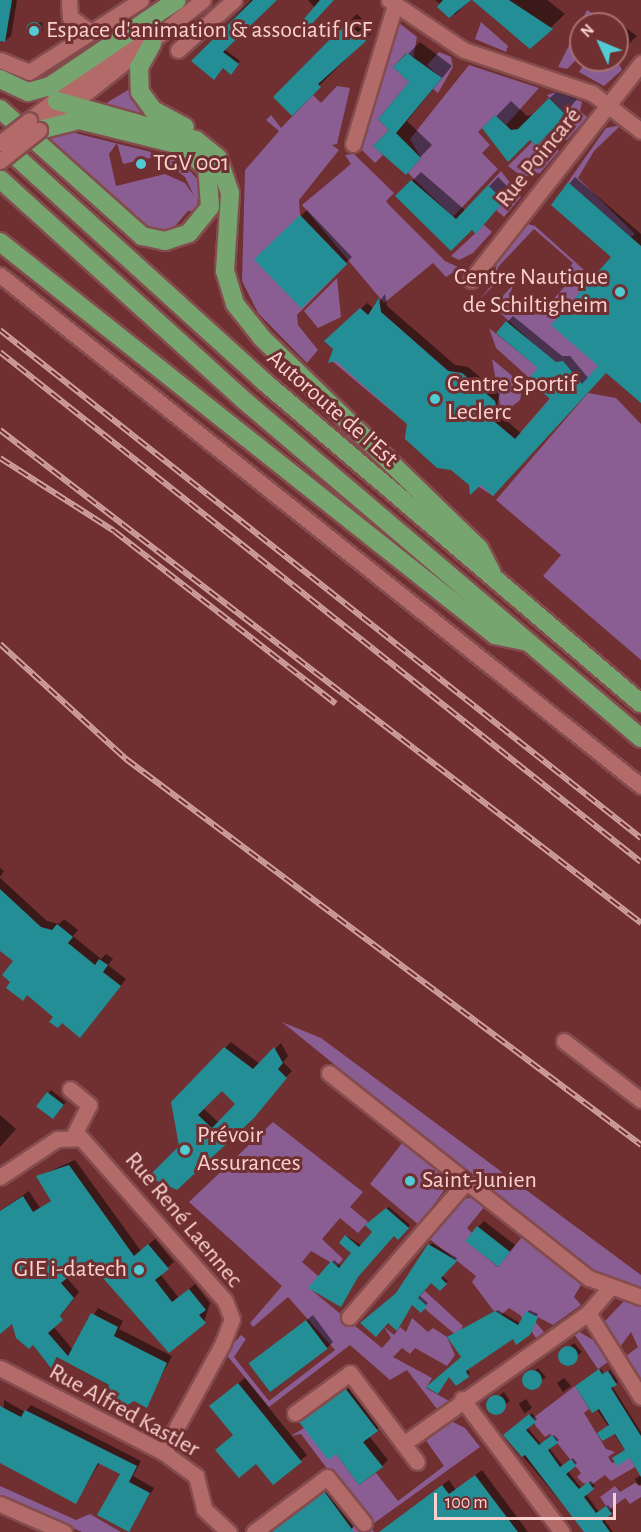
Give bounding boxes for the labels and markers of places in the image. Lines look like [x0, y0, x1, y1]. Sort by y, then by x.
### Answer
place label: Espace d'animation & associatif ICF [46, 17, 372, 45]
marker: Espace d'animation & associatif ICF [27, 24, 41, 38]
place label: TGV 001 [153, 150, 229, 178]
marker: TGV 001 [134, 157, 148, 171]
place label: Centre Nautique de Schiltigheim [454, 264, 608, 320]
marker: Centre Nautique de Schiltigheim [613, 285, 627, 299]
place label: Centre Sportif Leclerc [447, 371, 576, 427]
marker: Centre Sportif Leclerc [428, 392, 442, 406]
place label: Prévoir Assurances [197, 1122, 301, 1178]
marker: Prévoir Assurances [178, 1143, 192, 1157]
place label: Saint-Junien [422, 1167, 537, 1195]
marker: Saint-Junien [403, 1174, 417, 1188]
place label: GIE i-datech [14, 1256, 127, 1284]
marker: GIE i-datech [132, 1263, 146, 1277]

